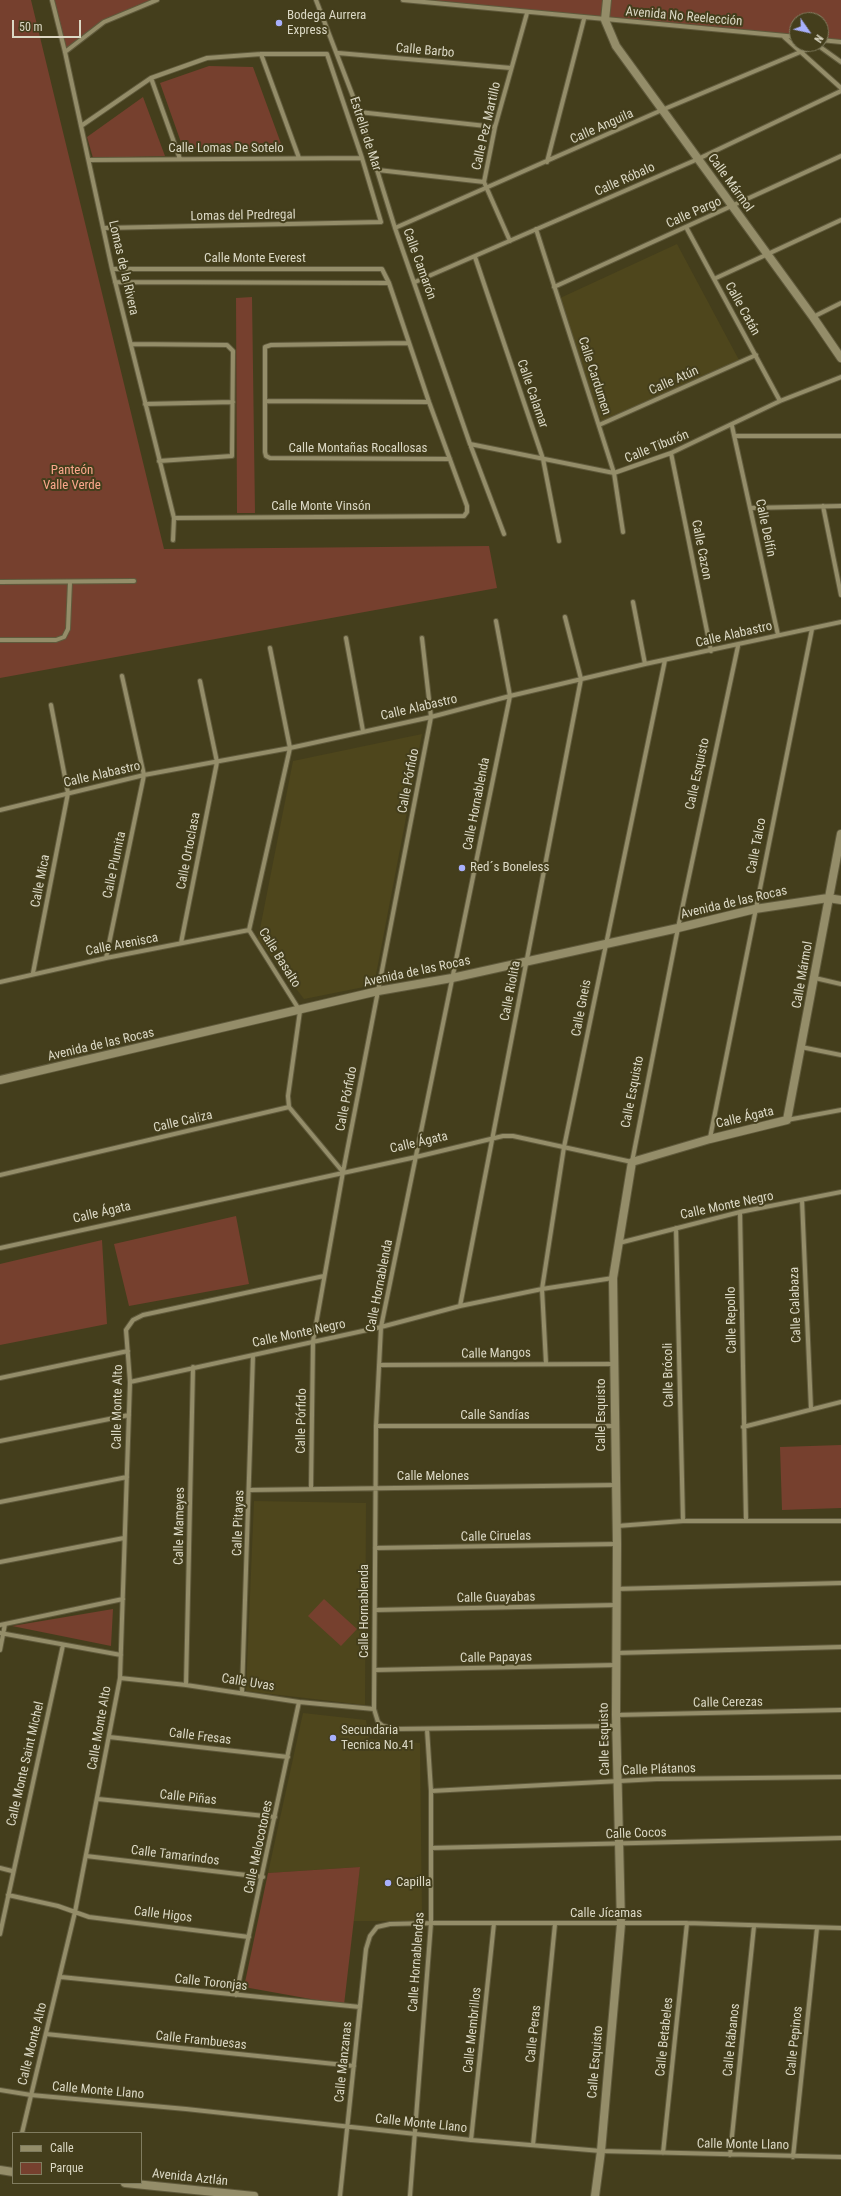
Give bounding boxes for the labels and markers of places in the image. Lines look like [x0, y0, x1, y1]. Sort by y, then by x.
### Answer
place label: Bodega Aurrera Express [287, 8, 366, 39]
marker: Bodega Aurrera Express [274, 18, 284, 28]
place label: Red´s Boneless [470, 860, 549, 876]
marker: Red´s Boneless [457, 863, 467, 873]
place label: Secundaria Tecnica No.41 [341, 1723, 415, 1754]
marker: Secundaria Tecnica No.41 [328, 1733, 338, 1743]
place label: Capilla [396, 1875, 431, 1891]
marker: Capilla [383, 1878, 393, 1888]

